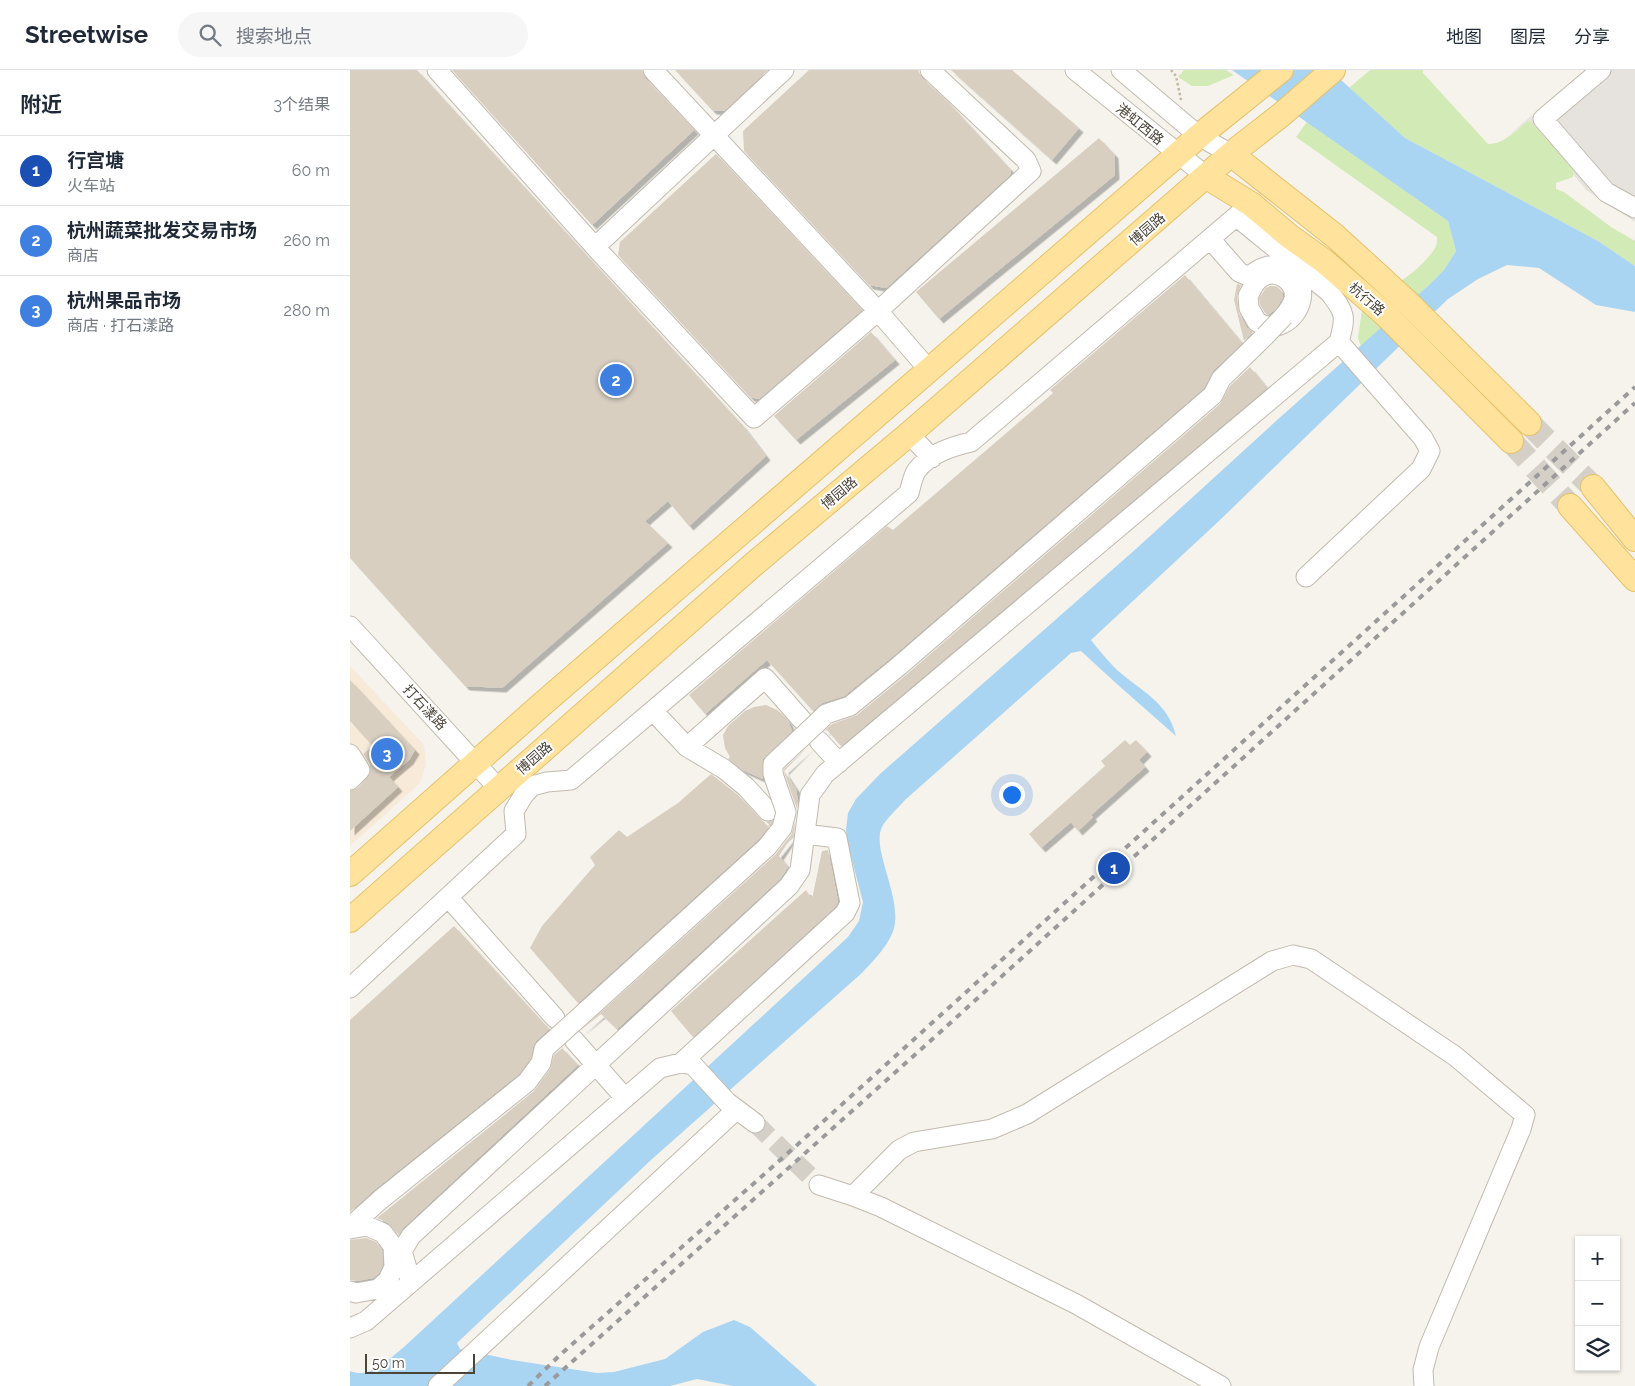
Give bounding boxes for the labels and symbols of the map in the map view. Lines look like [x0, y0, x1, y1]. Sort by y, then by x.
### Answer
street label: 港虹西路 [1113, 100, 1167, 148]
street label: 博园路 [1126, 209, 1168, 249]
street label: 杭行路 [1346, 279, 1388, 319]
pin: 2 [600, 361, 632, 399]
street label: 博园路 [818, 473, 860, 513]
street label: 打石漾路 [400, 681, 450, 733]
pin: 3 [371, 735, 403, 773]
street label: 博园路 [513, 738, 555, 778]
your location [999, 782, 1025, 808]
pin: 1 [1098, 849, 1130, 887]
scale bar [365, 1351, 475, 1374]

